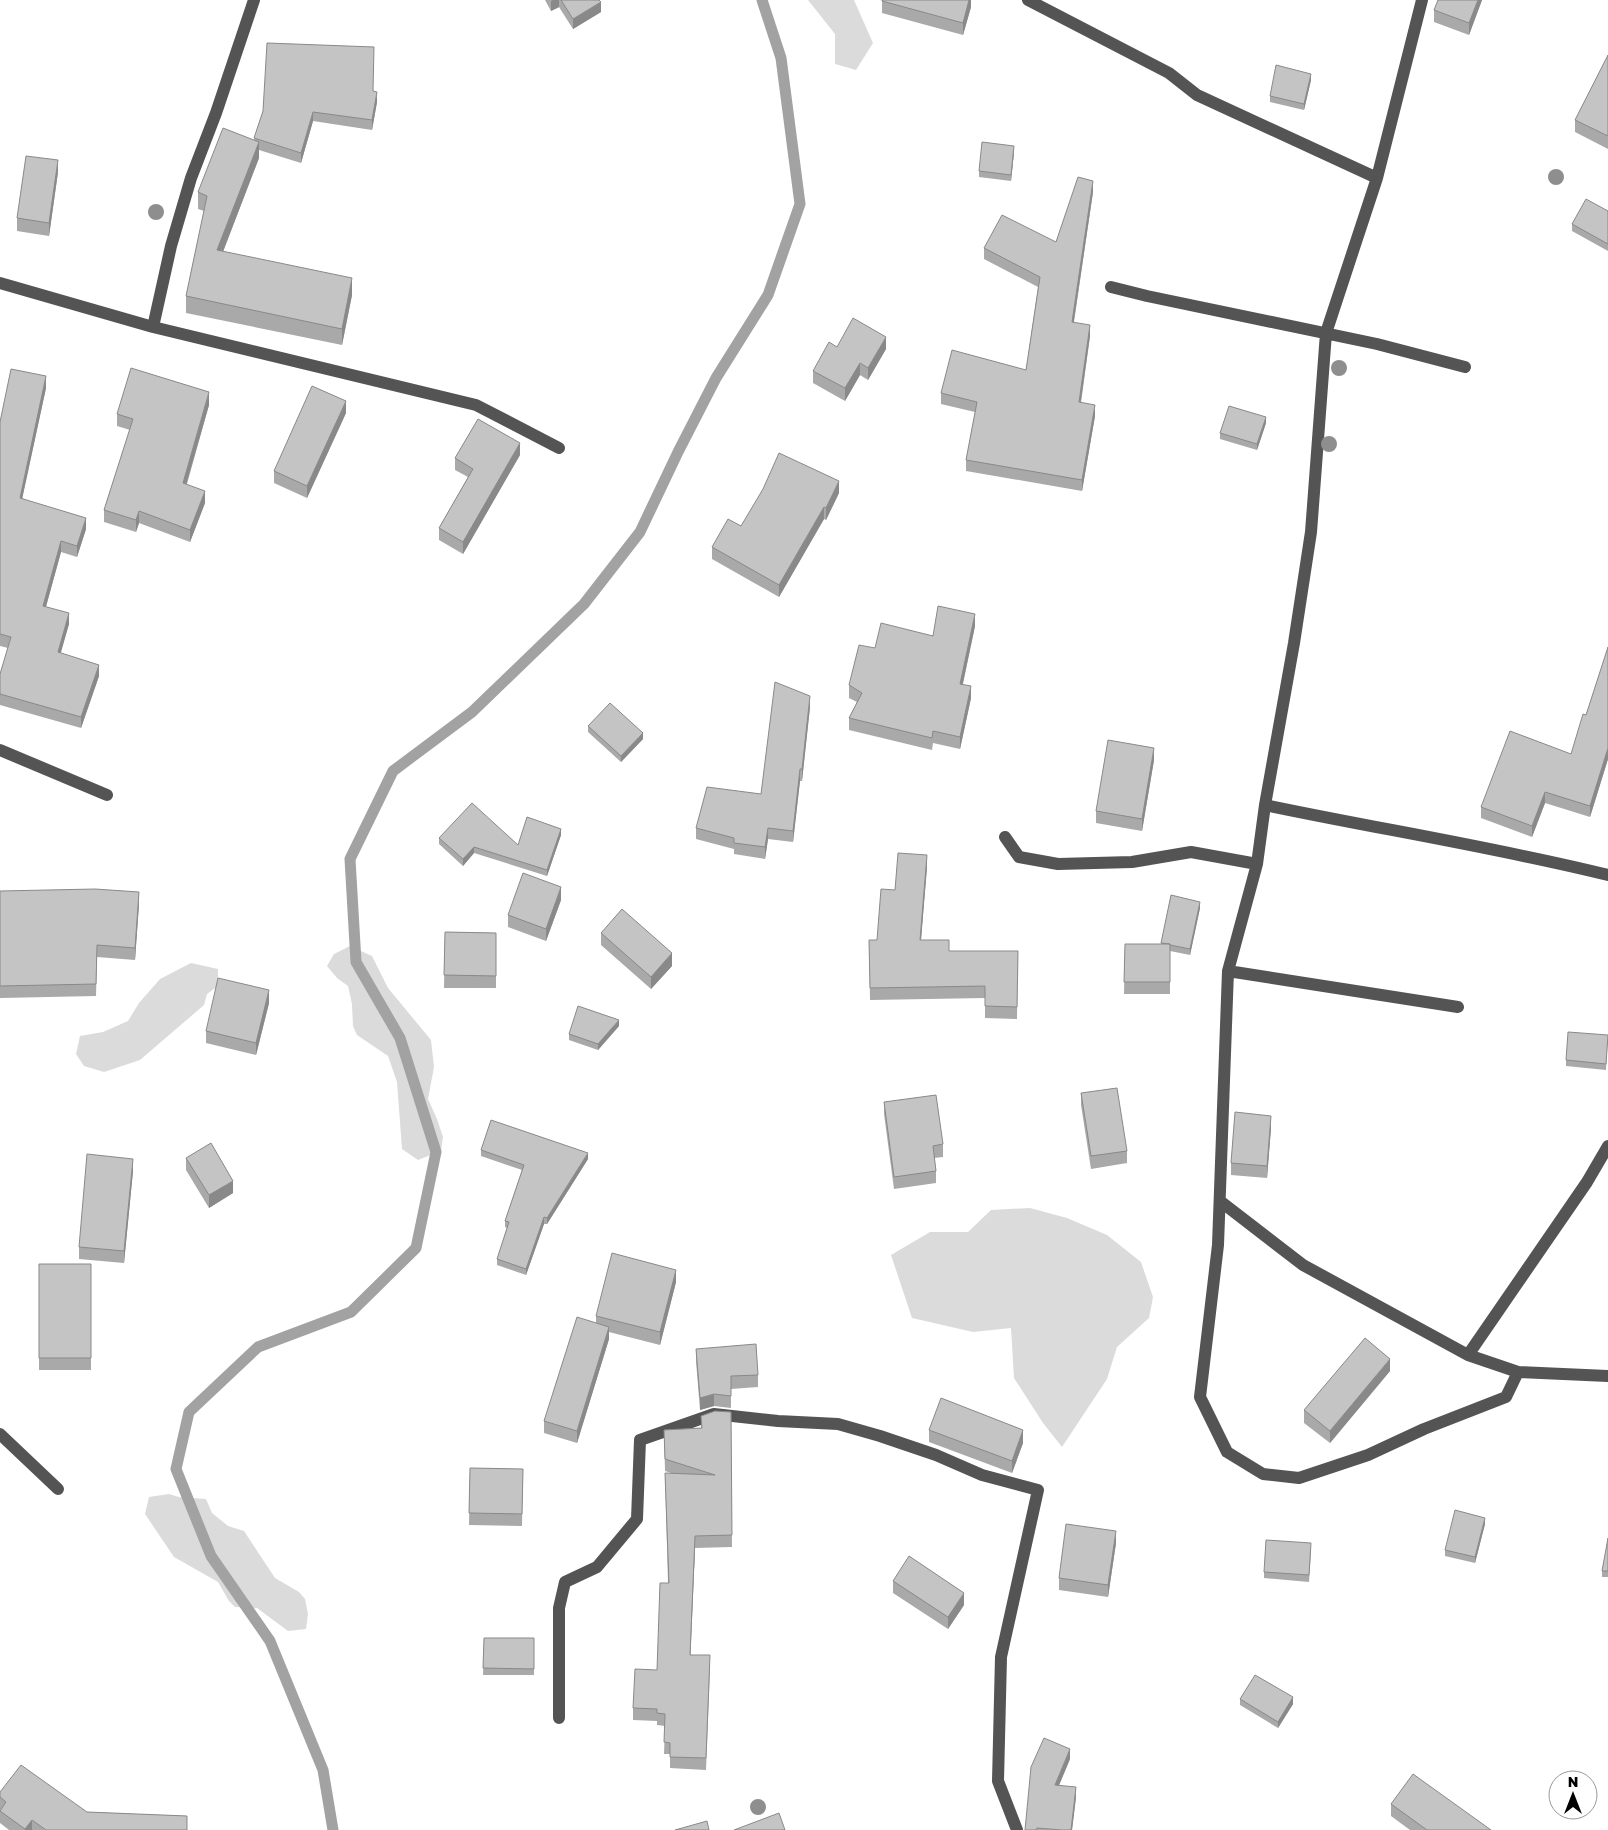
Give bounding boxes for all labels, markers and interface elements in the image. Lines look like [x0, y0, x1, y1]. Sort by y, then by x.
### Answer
north arrow [1548, 1770, 1598, 1820]
text: N [1568, 1773, 1578, 1790]

